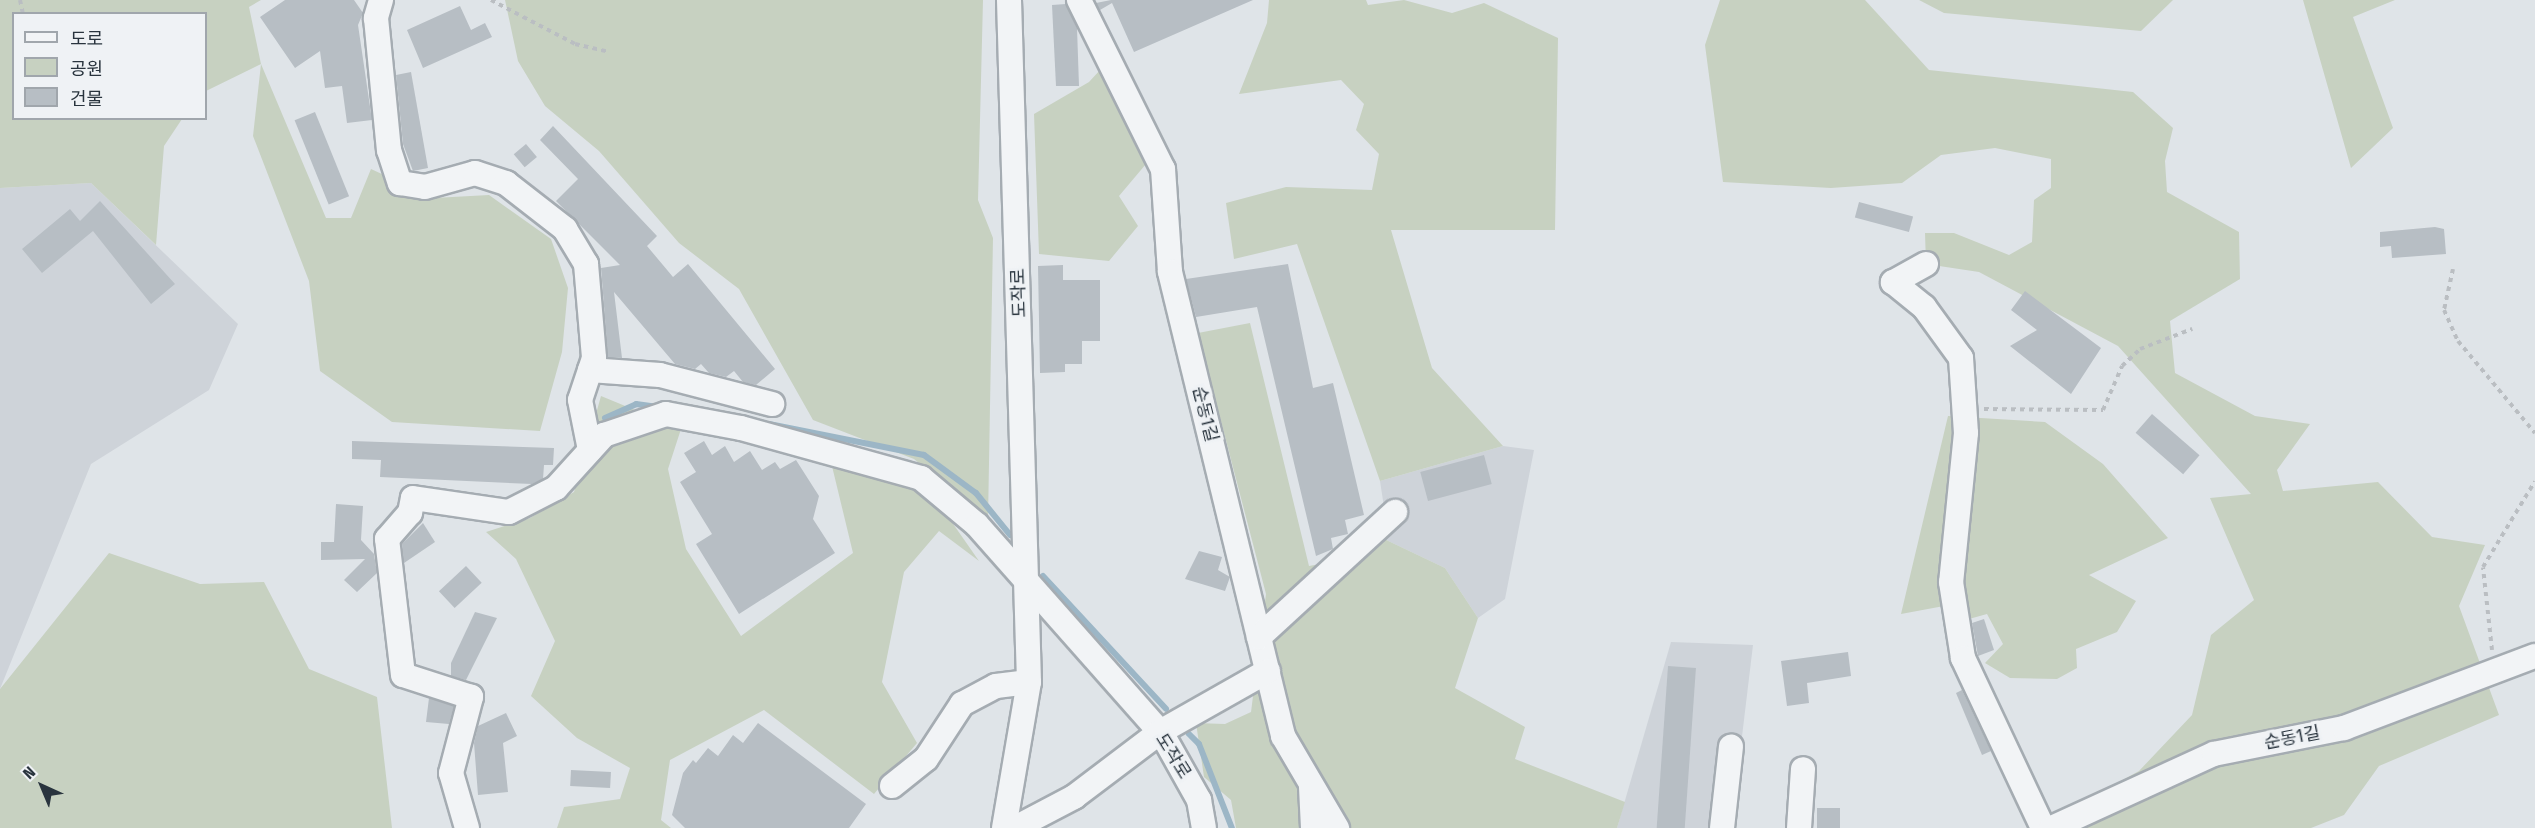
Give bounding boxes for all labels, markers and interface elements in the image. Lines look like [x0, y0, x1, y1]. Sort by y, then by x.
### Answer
legend [12, 12, 207, 120]
text: 도로 [70, 28, 103, 50]
text: 공원 [70, 58, 103, 80]
text: 건물 [70, 88, 103, 110]
street label: 도작로 [1007, 268, 1031, 318]
street label: 순동1길 [1188, 384, 1222, 444]
street label: 순동1길 [2262, 722, 2322, 754]
street label: 도작로 [1151, 729, 1195, 783]
north arrow [12, 756, 72, 816]
text: N [19, 763, 39, 783]

